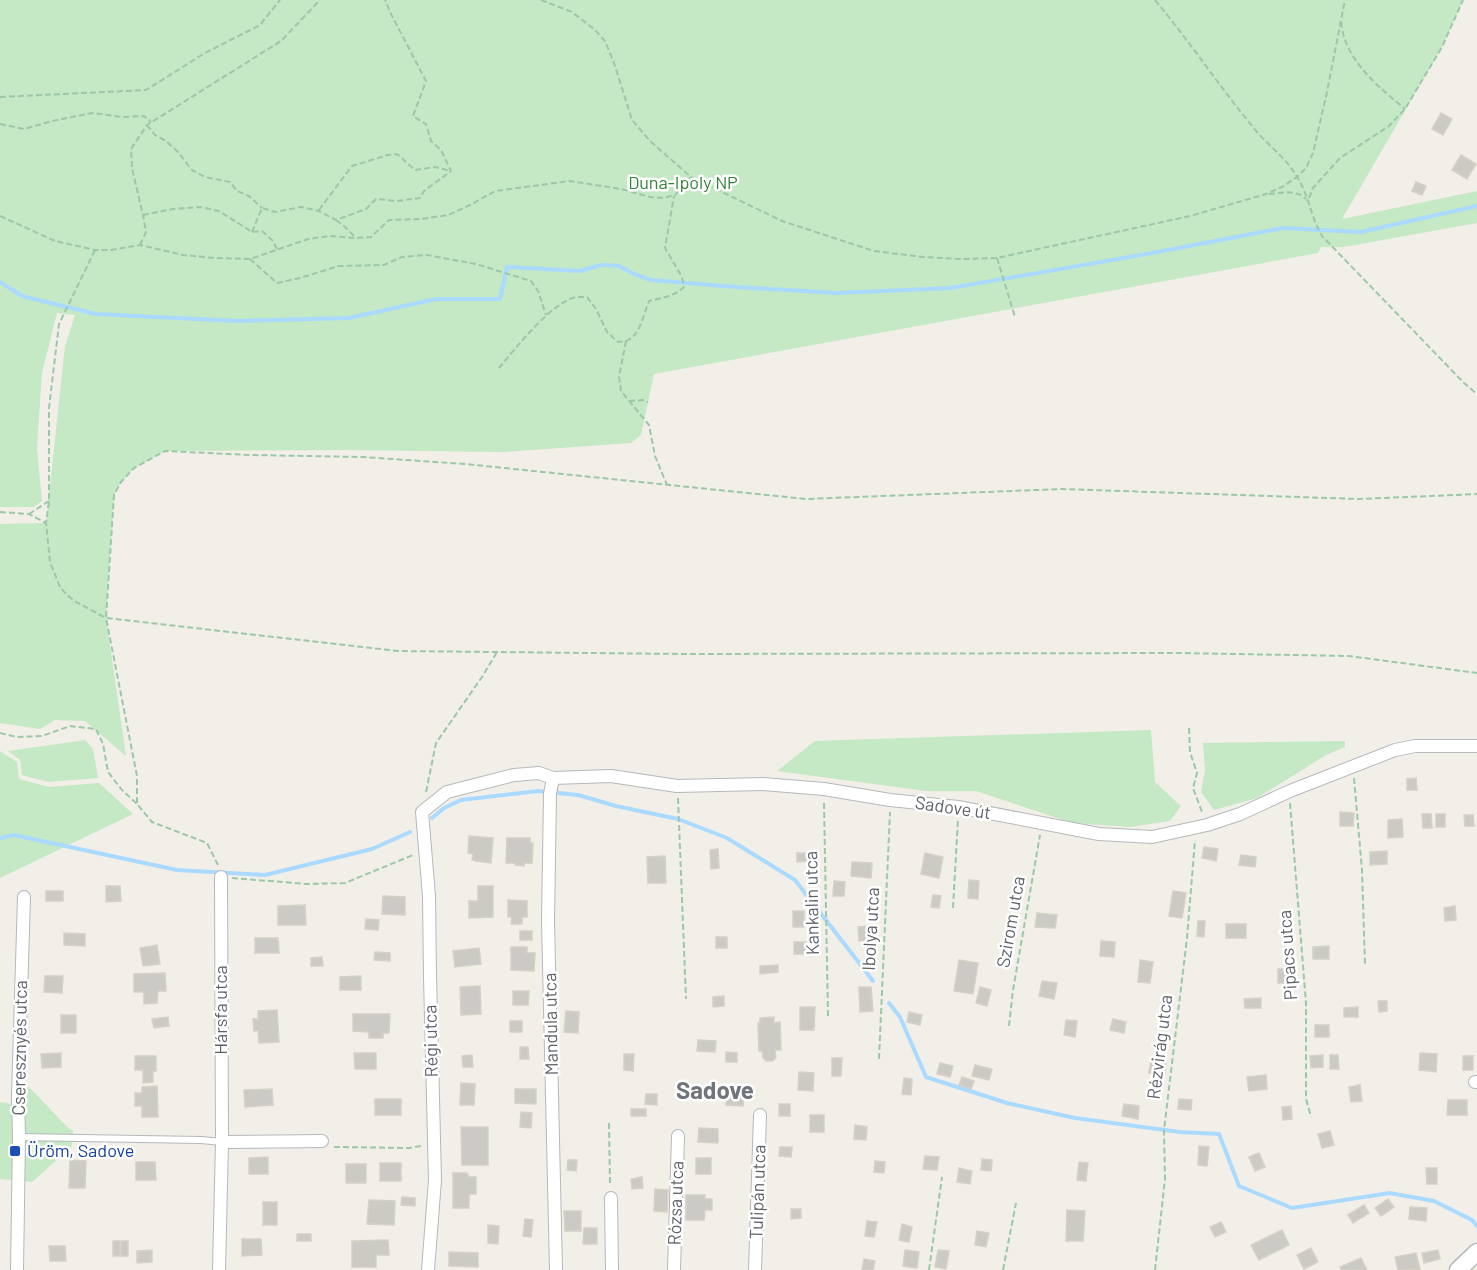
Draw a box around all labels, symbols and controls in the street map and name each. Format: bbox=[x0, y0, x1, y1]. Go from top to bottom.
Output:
park label: Duna-Ipoly NP bbox=[628, 171, 738, 193]
street label: Sadove út bbox=[914, 791, 993, 823]
street label: Kankalin utca bbox=[799, 851, 823, 955]
street label: Szirom utca bbox=[991, 874, 1029, 969]
street label: Ibolya utca bbox=[857, 887, 883, 971]
street label: Pipacs utca bbox=[1273, 909, 1301, 1001]
street label: Hársfa utca bbox=[209, 965, 231, 1055]
street label: Mandula utca bbox=[538, 973, 562, 1075]
street label: Cseresznyés utca bbox=[7, 980, 31, 1116]
street label: Rézvirág utca bbox=[1142, 993, 1176, 1100]
street label: Régi utca bbox=[418, 1004, 442, 1078]
district label: Sadove bbox=[676, 1075, 754, 1104]
place label: Üröm, Sadove bbox=[27, 1139, 134, 1161]
marker: Üröm, Sadove bbox=[8, 1144, 22, 1158]
street label: Tulipán utca bbox=[744, 1144, 770, 1240]
street label: Rózsa utca bbox=[663, 1160, 687, 1246]

